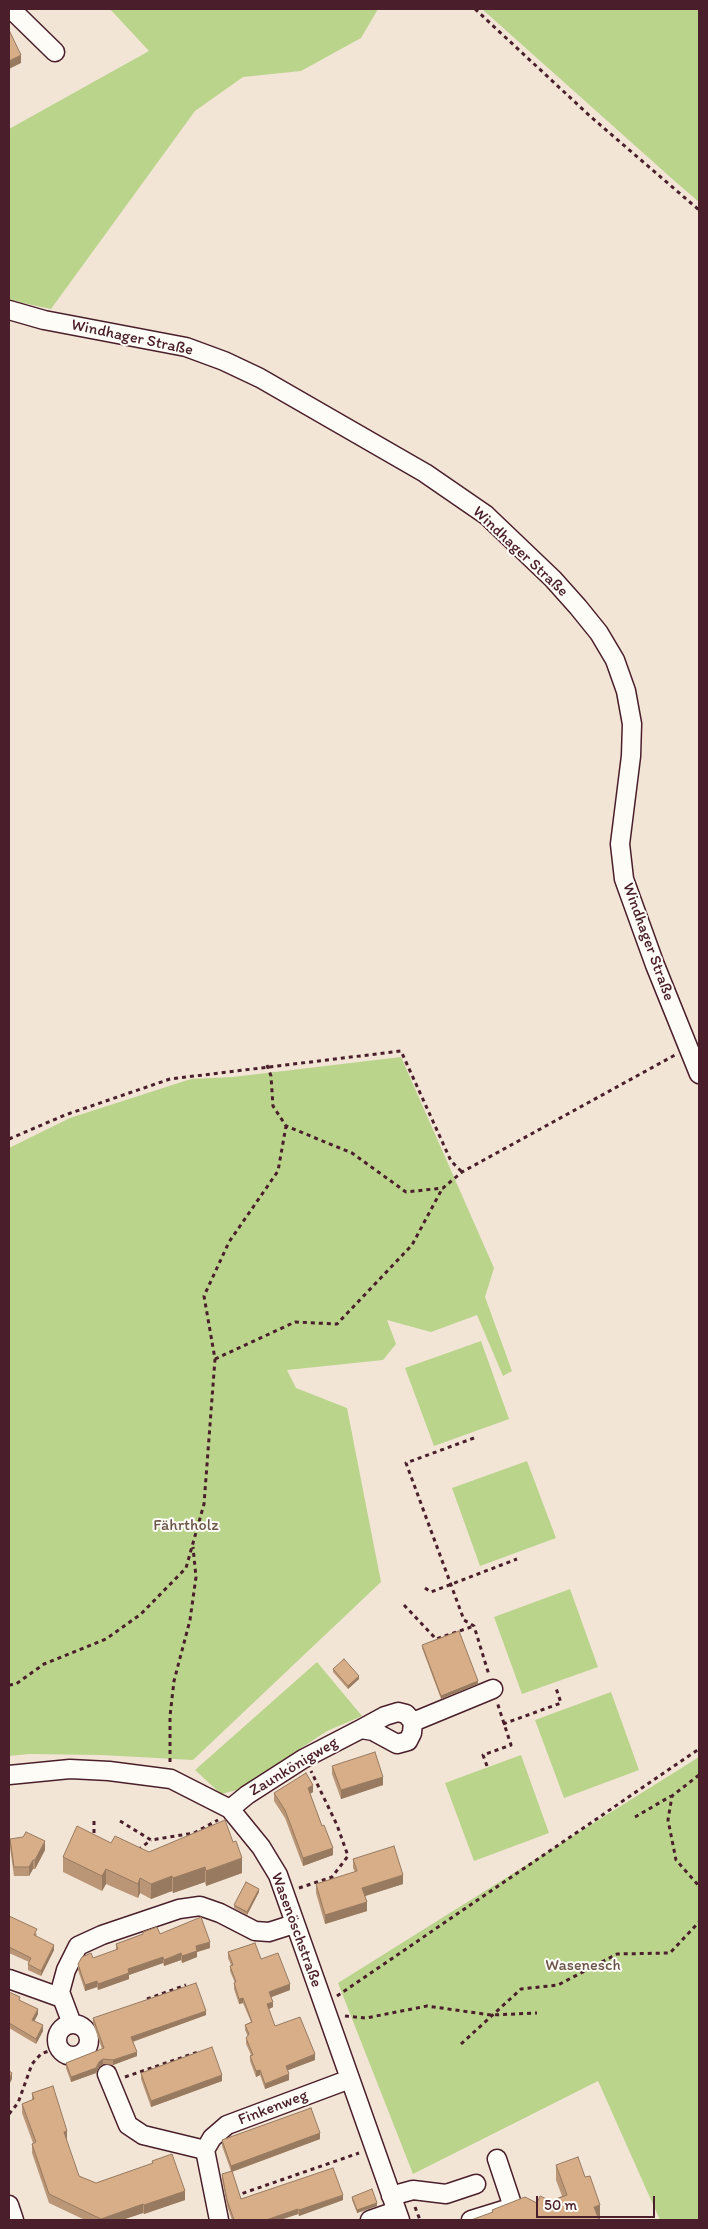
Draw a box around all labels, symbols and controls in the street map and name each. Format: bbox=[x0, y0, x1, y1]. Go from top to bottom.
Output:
street label: Windhager Straße bbox=[69, 316, 195, 360]
street label: Windhager Straße bbox=[468, 503, 572, 601]
street label: Windhager Straße bbox=[618, 880, 678, 1004]
park label: Fährtholz bbox=[153, 1516, 219, 1536]
street label: Zaunkönigweg bbox=[246, 1733, 342, 1801]
street label: Wasenöschstraße bbox=[266, 1870, 326, 1990]
park label: Wasenesch bbox=[545, 1956, 621, 1976]
street label: Finkenweg bbox=[236, 2086, 310, 2130]
scale bar bbox=[538, 2186, 657, 2218]
text: 50 m bbox=[544, 2196, 577, 2214]

